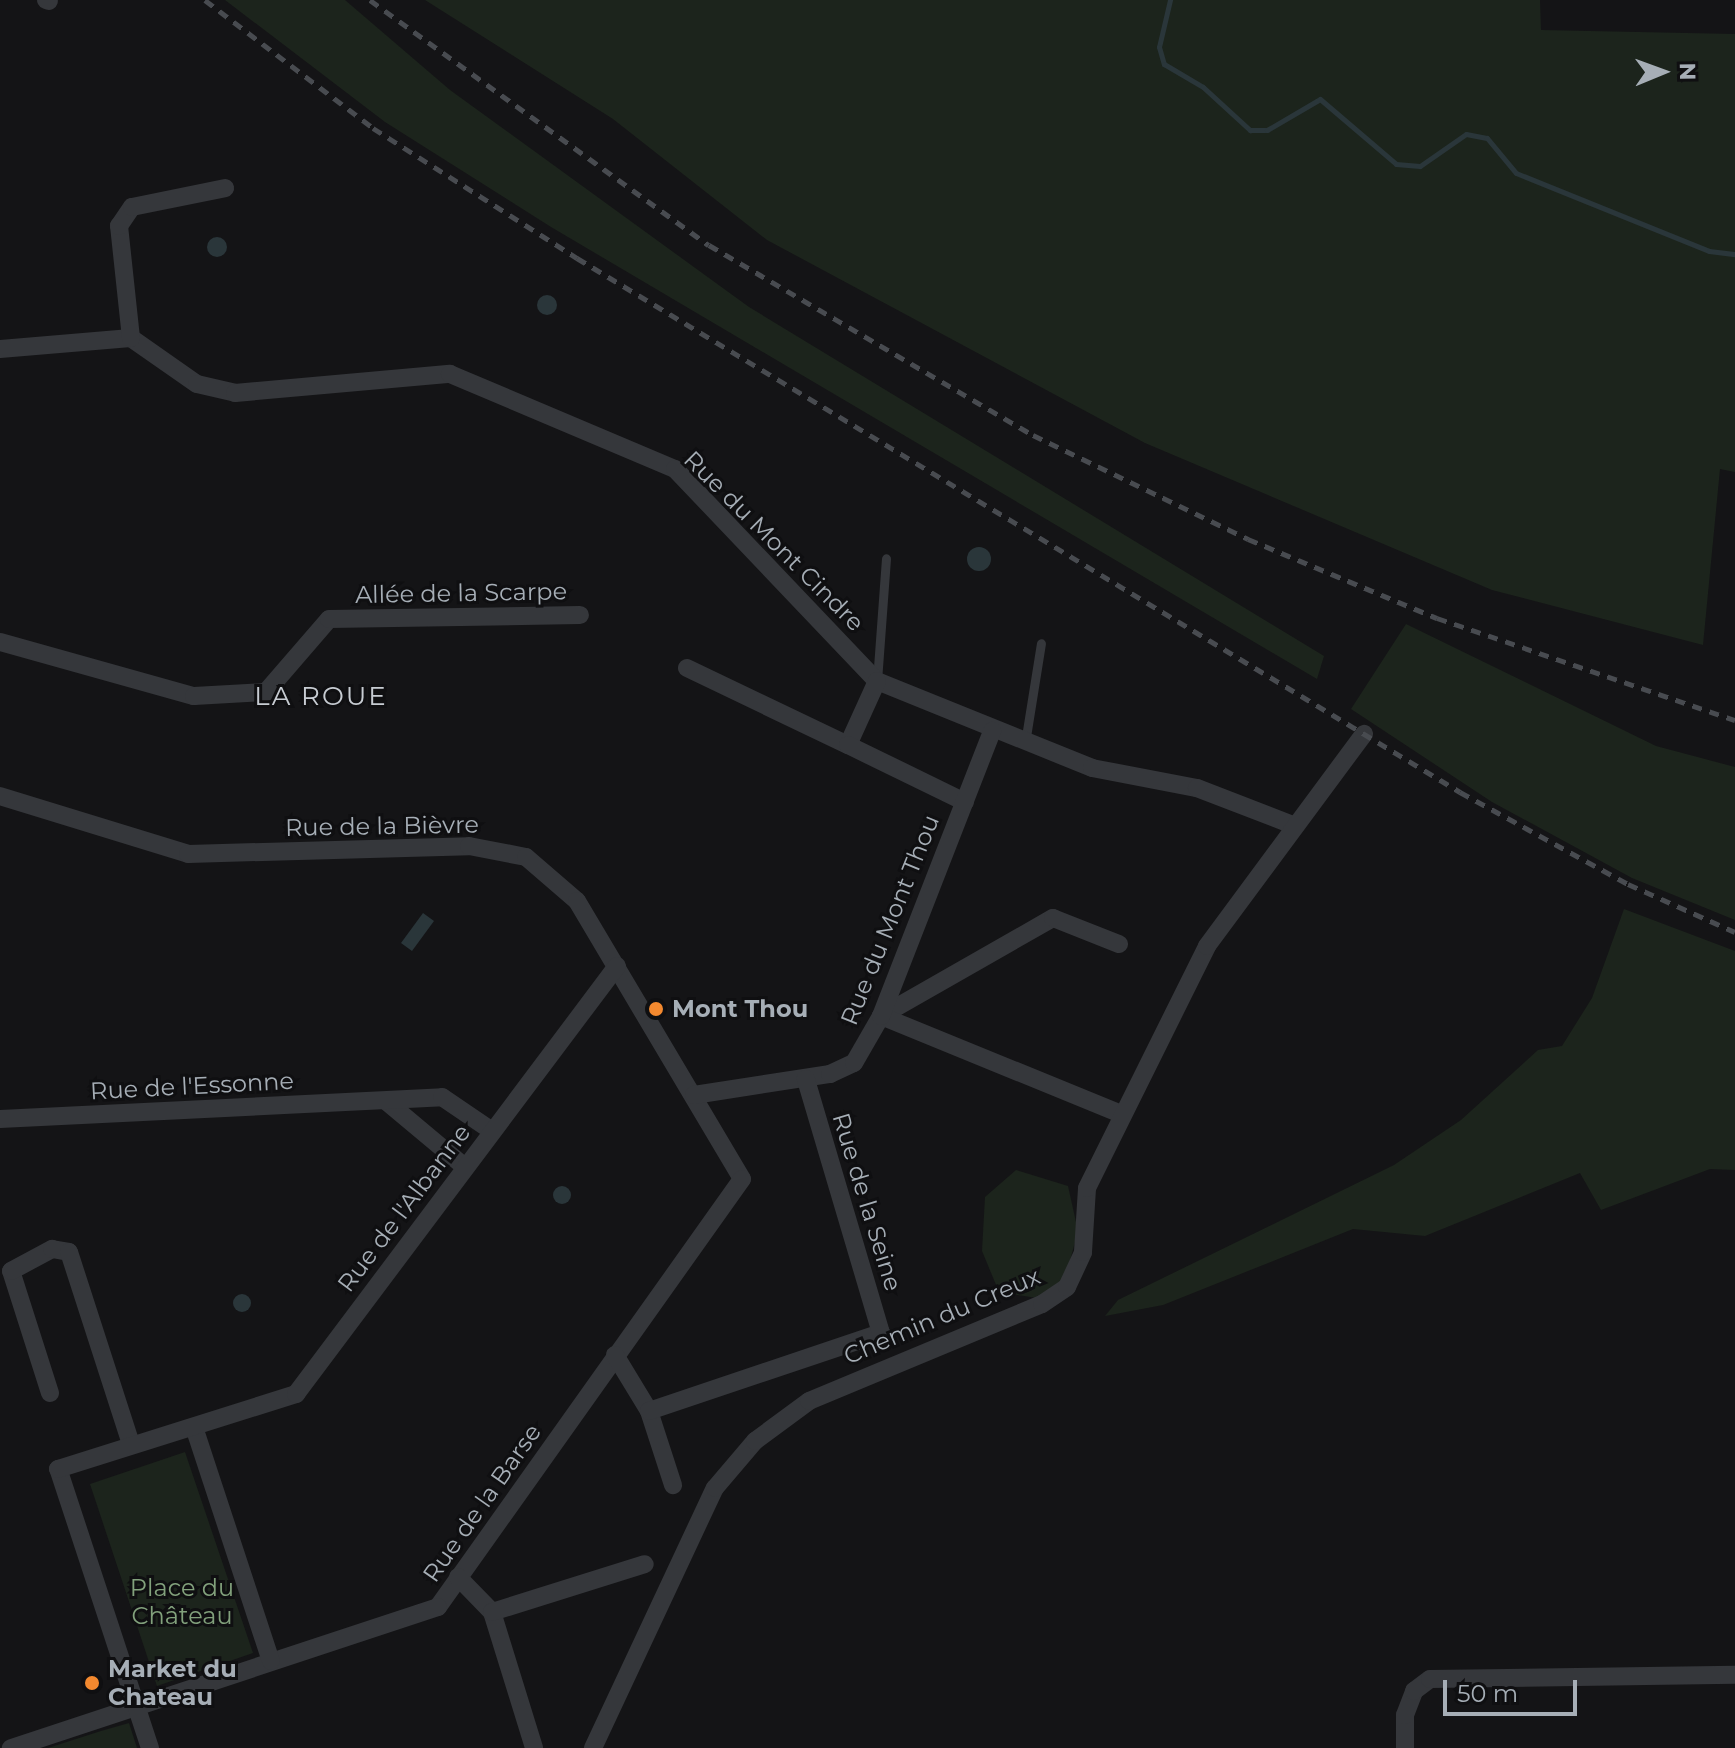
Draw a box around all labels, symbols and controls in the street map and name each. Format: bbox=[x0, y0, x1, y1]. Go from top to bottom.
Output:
north arrow bbox=[1623, 32, 1703, 112]
text: N bbox=[1674, 62, 1701, 81]
street label: Rue du Mont Cindre bbox=[678, 445, 870, 637]
street label: Allée de la Scarpe bbox=[355, 577, 567, 609]
district label: LA ROUE bbox=[254, 681, 388, 713]
street label: Rue de la Bièvre bbox=[285, 810, 479, 842]
street label: Rue du Mont Thou bbox=[835, 811, 945, 1029]
place label: Mont Thou bbox=[672, 995, 808, 1023]
marker: Mont Thou bbox=[647, 1000, 665, 1018]
street label: Rue de l'Essonne bbox=[89, 1066, 295, 1106]
street label: Rue de la Seine bbox=[826, 1109, 908, 1295]
street label: Rue de l'Albanne bbox=[332, 1118, 476, 1298]
street label: Chemin du Creux bbox=[839, 1262, 1045, 1370]
street label: Rue de la Barse bbox=[417, 1418, 547, 1588]
park label: Place du Château bbox=[130, 1574, 234, 1630]
place label: Market du Chateau bbox=[108, 1655, 237, 1711]
scale bar bbox=[1447, 1664, 1581, 1714]
marker: Market du Chateau bbox=[83, 1674, 101, 1692]
text: 50 m bbox=[1457, 1679, 1518, 1708]

